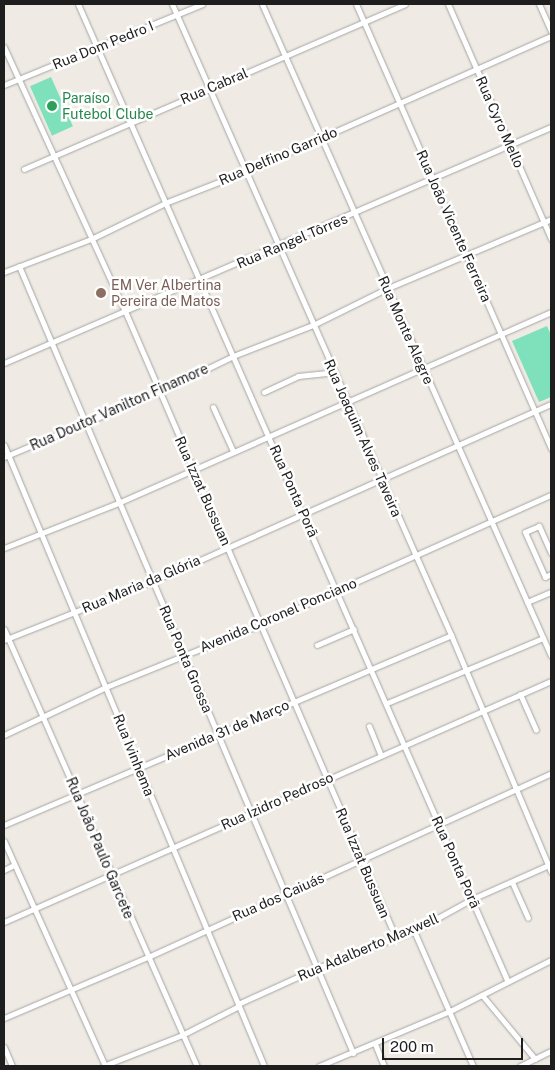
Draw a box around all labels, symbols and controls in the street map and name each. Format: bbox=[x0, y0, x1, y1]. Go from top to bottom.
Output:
street label: Rua Dom Pedro I bbox=[50, 17, 156, 73]
street label: Rua Cabral bbox=[178, 64, 250, 108]
street label: Rua Cyro Mello bbox=[472, 74, 528, 170]
place label: Paraíso Futebol Clube bbox=[62, 90, 154, 122]
marker: Paraíso Futebol Clube bbox=[46, 100, 58, 112]
street label: Rua Delfino Garrido bbox=[216, 123, 340, 189]
street label: Rua João Vicente Ferreira bbox=[413, 147, 495, 305]
street label: Rua Rangel Tôrres bbox=[234, 210, 350, 272]
street label: Rua Monte Alegre bbox=[375, 273, 437, 387]
place label: EM Ver Albertina Pereira de Matos bbox=[111, 277, 222, 310]
marker: EM Ver Albertina Pereira de Matos bbox=[95, 287, 107, 299]
street label: Rua Joaquim Alves Taveira bbox=[321, 357, 405, 519]
street label: Rua Doutor Vanilton Finamore bbox=[27, 360, 211, 454]
street label: Rua Izzat Bussuan bbox=[171, 434, 235, 548]
street label: Rua Ponta Porã bbox=[266, 442, 322, 540]
street label: Rua Maria da Glória bbox=[79, 551, 203, 617]
street label: Avenida Coronel Ponciano bbox=[197, 574, 359, 656]
street label: Rua Ponta Grossa bbox=[156, 603, 216, 715]
street label: Avenida 31 de Março bbox=[162, 696, 292, 764]
street label: Rua Ivinhema bbox=[110, 711, 158, 799]
street label: Rua Izidro Pedroso bbox=[218, 769, 336, 833]
street label: Rua João Paulo Garcete bbox=[62, 774, 138, 922]
street label: Rua Izzat Bussuan bbox=[332, 805, 394, 921]
street label: Rua Ponta Porã bbox=[428, 813, 484, 911]
street label: Rua dos Caiuás bbox=[229, 869, 327, 925]
street label: Rua Adalberto Maxwell bbox=[295, 910, 441, 984]
scale bar bbox=[385, 1028, 526, 1060]
text: 200 m bbox=[390, 1038, 434, 1055]

